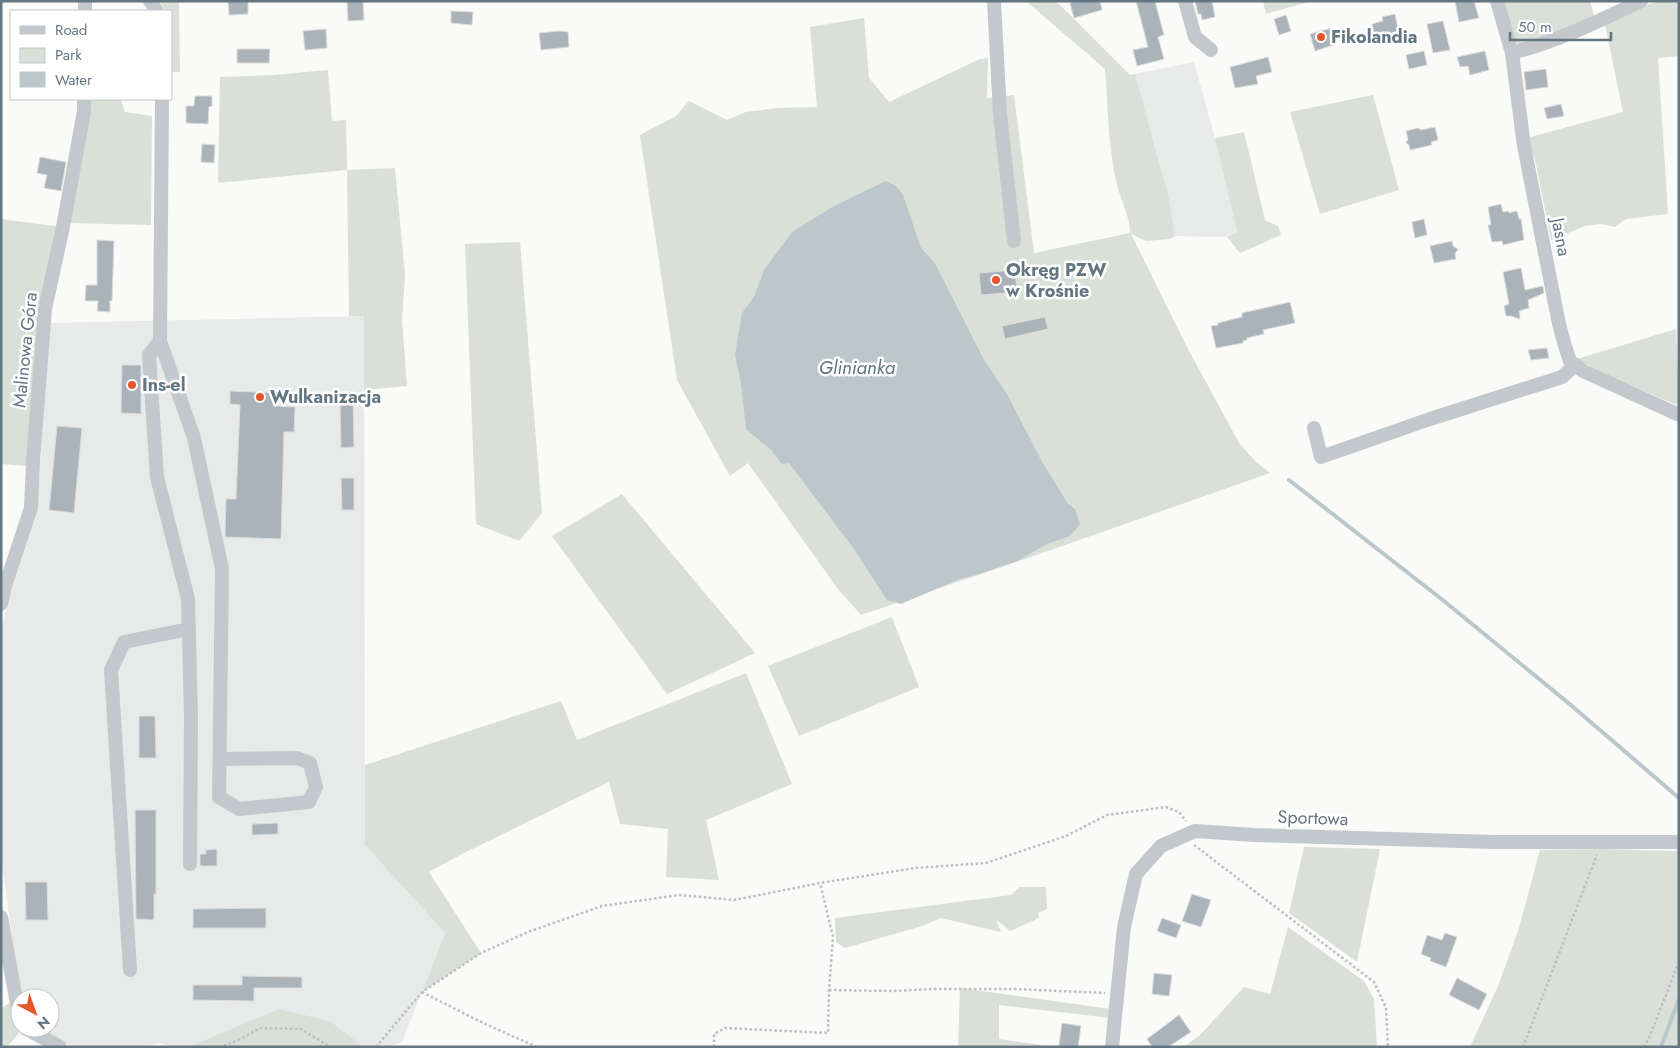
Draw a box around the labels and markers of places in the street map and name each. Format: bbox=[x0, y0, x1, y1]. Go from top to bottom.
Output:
place label: Fikolandia bbox=[1331, 24, 1417, 50]
marker: Fikolandia bbox=[1315, 31, 1327, 43]
place label: Okręg PZW w Krośnie bbox=[1005, 257, 1107, 304]
marker: Okręg PZW w Krośnie bbox=[990, 274, 1002, 286]
place label: Ins-el bbox=[142, 372, 186, 398]
marker: Ins-el bbox=[126, 379, 138, 391]
place label: Wulkanizacja bbox=[270, 384, 381, 410]
marker: Wulkanizacja bbox=[254, 391, 266, 403]

